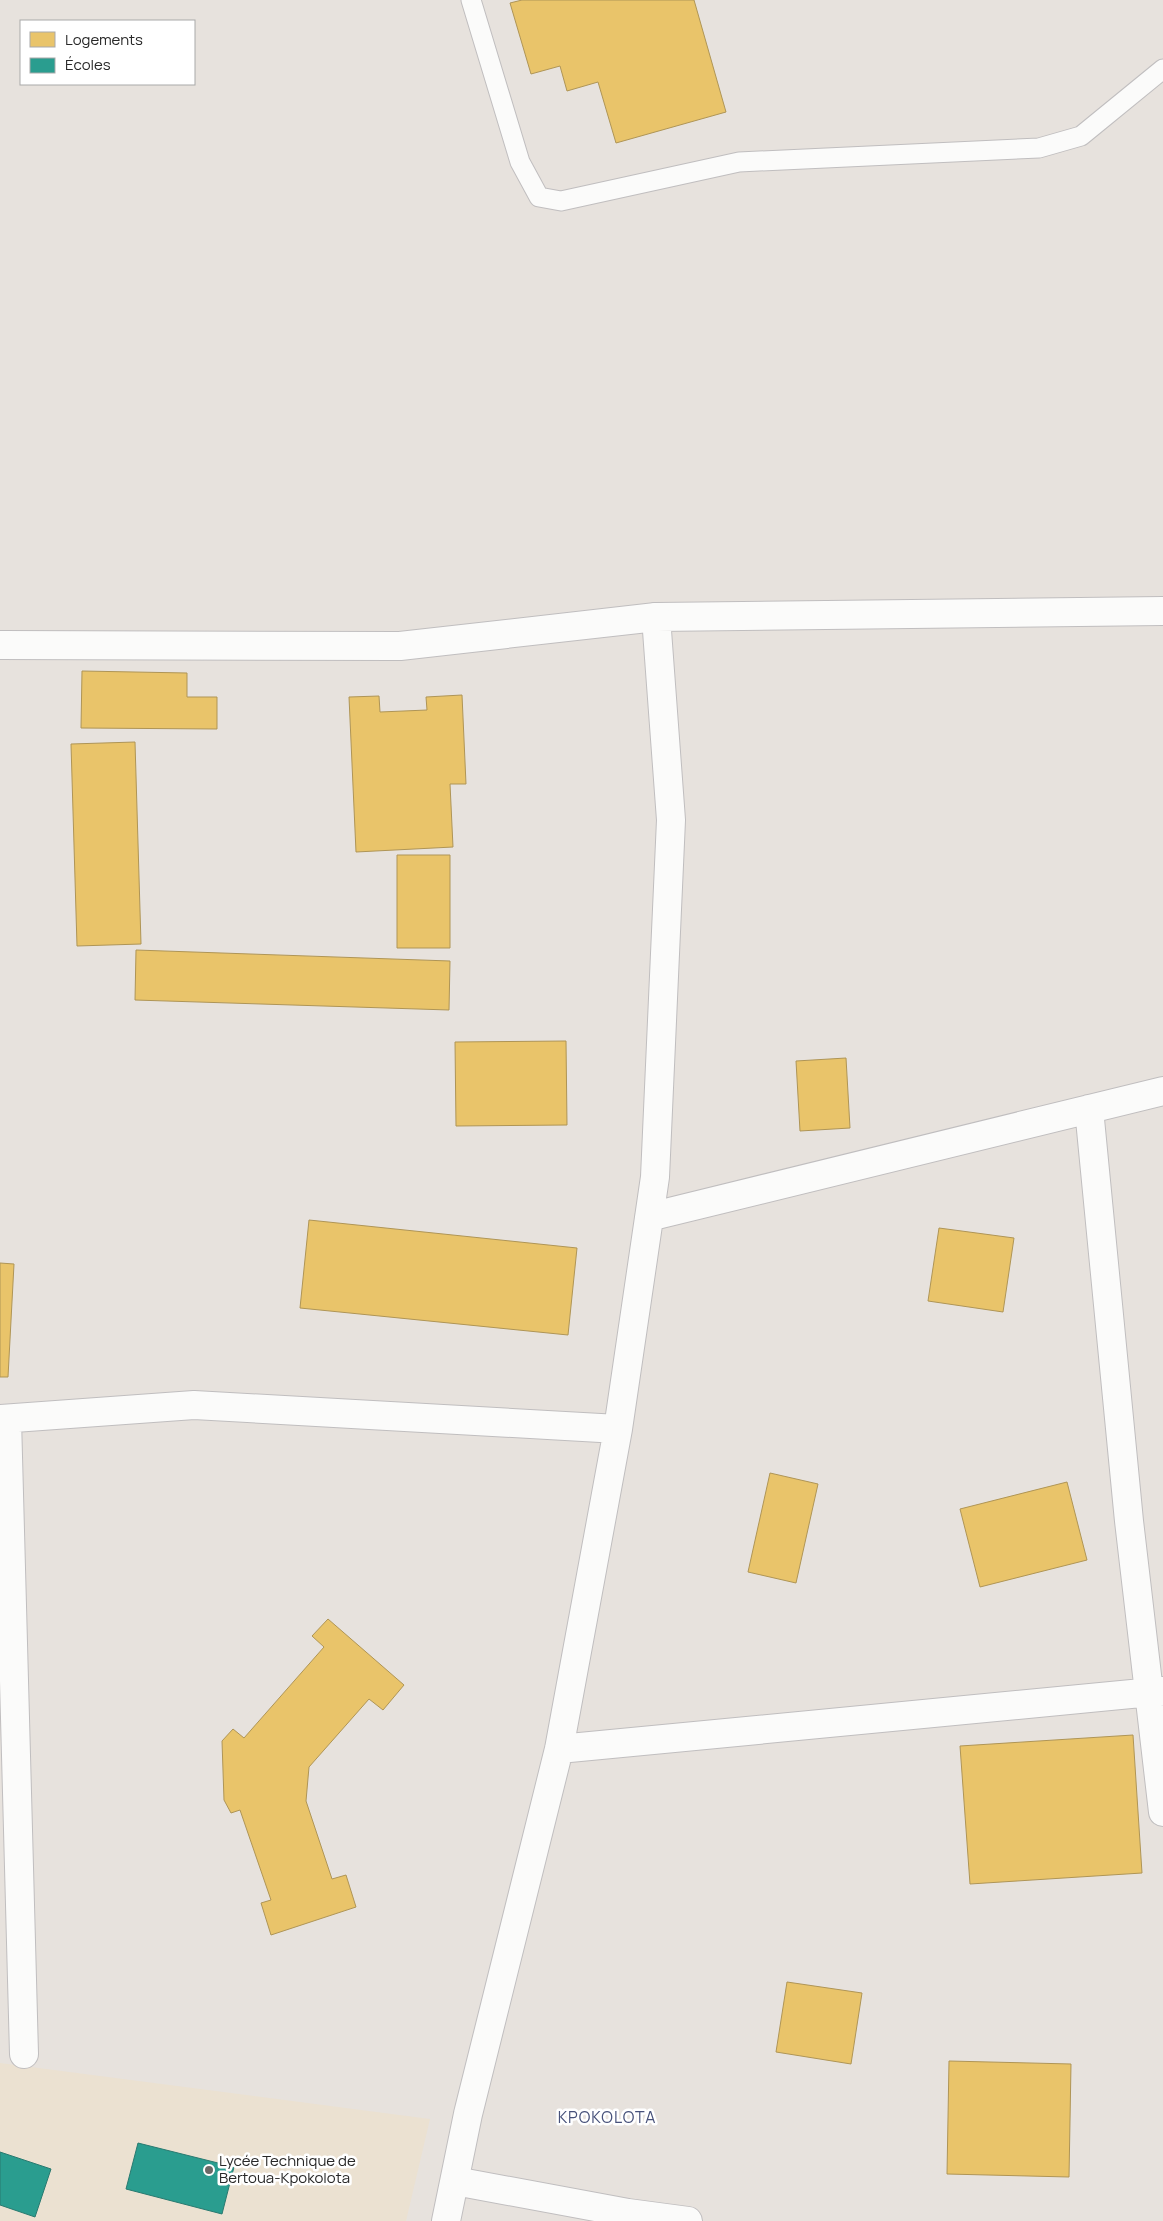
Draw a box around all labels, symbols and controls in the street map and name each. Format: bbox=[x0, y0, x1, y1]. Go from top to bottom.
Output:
legend bbox=[20, 20, 195, 85]
text: Logements bbox=[65, 29, 143, 50]
text: Écoles bbox=[65, 54, 111, 75]
district label: KPOKOLOTA bbox=[558, 2106, 656, 2128]
place label: Lycée Technique de Bertoua-Kpokolota bbox=[219, 2150, 356, 2188]
marker: Lycée Technique de Bertoua-Kpokolota bbox=[203, 2164, 215, 2176]

